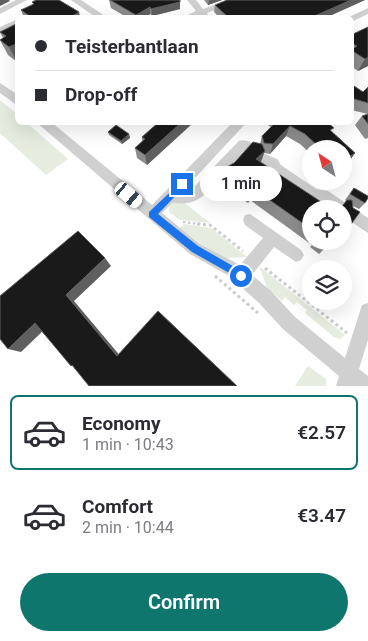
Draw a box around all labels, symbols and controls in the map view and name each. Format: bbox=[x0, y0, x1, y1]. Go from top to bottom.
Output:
text: Teisterbantlaan bbox=[65, 35, 199, 58]
text: Drop-off bbox=[65, 83, 137, 106]
north arrow bbox=[302, 140, 352, 190]
map controls bbox=[302, 140, 352, 310]
callout: 1 min bbox=[200, 166, 282, 202]
route end bbox=[171, 173, 193, 195]
text: 1 min bbox=[221, 174, 261, 193]
car bbox=[112, 180, 145, 210]
button: locate bbox=[302, 200, 352, 250]
button: layers bbox=[302, 260, 352, 310]
route start bbox=[230, 265, 252, 287]
icon: car bbox=[22, 410, 67, 455]
text: Economy bbox=[82, 412, 161, 435]
text: €2.57 bbox=[297, 421, 346, 444]
text: 1 min · 10:43 bbox=[82, 435, 174, 454]
icon: car bbox=[22, 493, 67, 538]
text: Comfort bbox=[82, 495, 153, 518]
text: €3.47 bbox=[297, 504, 346, 527]
text: 2 min · 10:44 bbox=[82, 518, 174, 537]
button: Confirm bbox=[20, 573, 348, 631]

